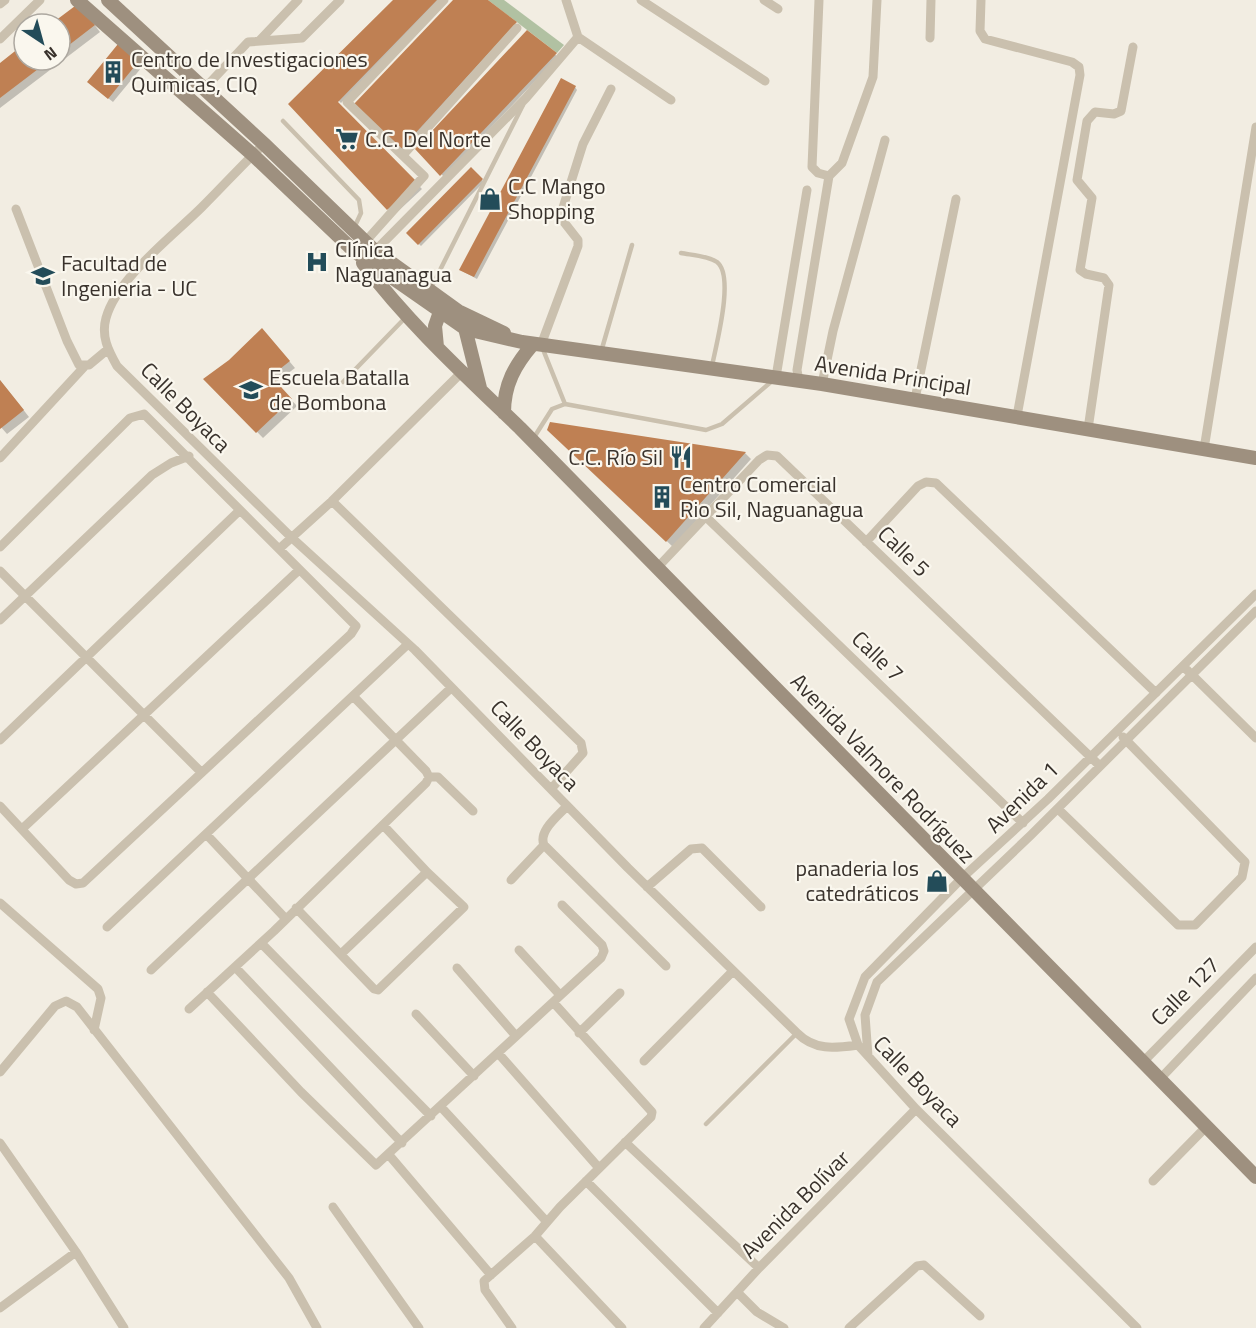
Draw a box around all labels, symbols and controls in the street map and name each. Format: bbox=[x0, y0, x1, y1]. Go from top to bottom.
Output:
north arrow bbox=[12, 12, 72, 72]
text: N bbox=[39, 41, 62, 67]
place label: Centro de Investigaciones Quimicas, CIQ bbox=[131, 42, 368, 101]
building icon: Centro de Investigaciones Quimicas, CIQ bbox=[100, 59, 126, 85]
place label: C.C. Del Norte bbox=[365, 122, 491, 156]
supermarket icon: C.C. Del Norte bbox=[334, 126, 360, 152]
place label: C.C Mango Shopping bbox=[508, 169, 606, 228]
shop icon: C.C Mango Shopping bbox=[477, 186, 503, 212]
place label: Clínica Naguanagua bbox=[335, 232, 452, 291]
place label: Facultad de Ingenieria - UC bbox=[61, 246, 197, 305]
hospital icon: Clínica Naguanagua bbox=[304, 249, 330, 275]
school or university icon: Facultad de Ingenieria - UC bbox=[30, 263, 56, 289]
street label: Avenida Principal bbox=[812, 346, 974, 404]
street label: Calle Boyaca bbox=[133, 354, 239, 460]
place label: Escuela Batalla de Bombona bbox=[269, 360, 409, 419]
school or university icon: Escuela Batalla de Bombona bbox=[238, 377, 264, 403]
place label: C.C. Río Sil bbox=[568, 440, 663, 474]
restaurant icon: C.C. Río Sil bbox=[668, 444, 694, 470]
place label: Centro Comercial Rio Sil, Naguanagua bbox=[680, 467, 863, 526]
building icon: Centro Comercial Rio Sil, Naguanagua bbox=[649, 484, 675, 510]
street label: Calle 5 bbox=[870, 517, 938, 585]
street label: Calle 7 bbox=[844, 622, 912, 690]
street label: Avenida Valmore Rodríguez bbox=[783, 665, 983, 871]
street label: Calle Boyaca bbox=[482, 691, 588, 799]
street label: Avenida 1 bbox=[978, 753, 1066, 841]
place label: panaderia los catedráticos bbox=[796, 851, 919, 910]
shop icon: panaderia los catedráticos bbox=[924, 868, 950, 894]
street label: Calle 127 bbox=[1143, 949, 1227, 1033]
street label: Calle Boyaca bbox=[865, 1027, 971, 1135]
street label: Avenida Bolívar bbox=[733, 1141, 858, 1266]

